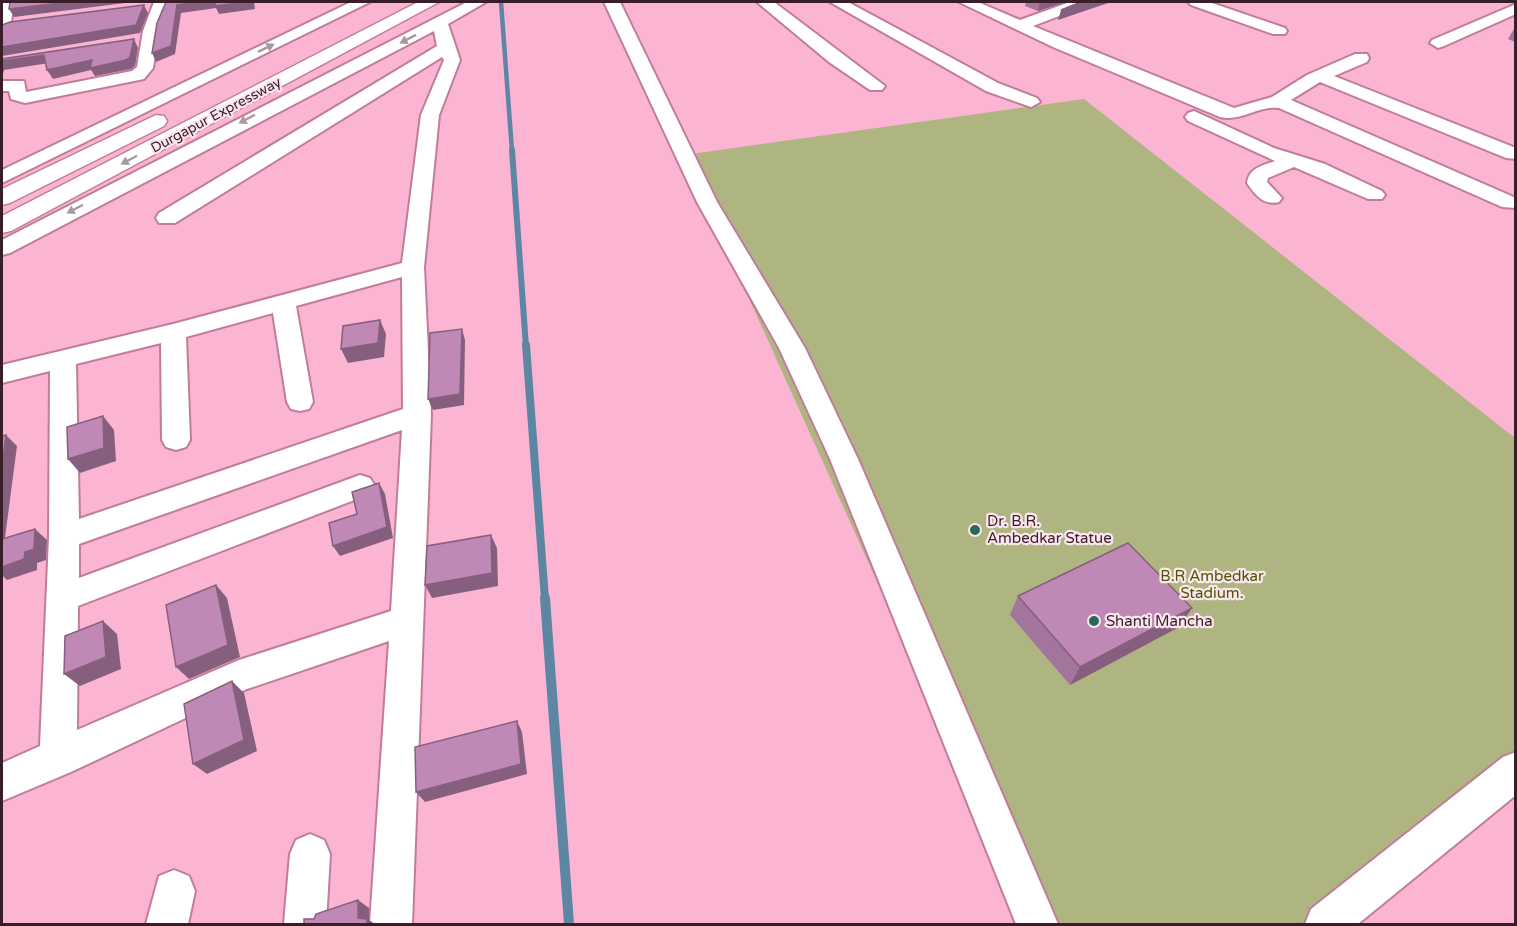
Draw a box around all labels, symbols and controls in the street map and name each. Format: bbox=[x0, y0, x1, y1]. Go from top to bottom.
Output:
one-way arrow bbox=[399, 34, 417, 44]
one-way arrow bbox=[257, 44, 274, 53]
street label: Durgapur Expressway bbox=[148, 73, 285, 157]
one-way arrow bbox=[239, 114, 256, 124]
one-way arrow bbox=[120, 155, 137, 165]
one-way arrow bbox=[66, 204, 83, 214]
place label: Dr. B.R. Ambedkar Statue bbox=[987, 512, 1112, 547]
marker: Dr. B.R. Ambedkar Statue bbox=[968, 523, 982, 537]
park label: B.R Ambedkar Stadium. bbox=[1160, 567, 1264, 602]
place label: Shanti Mancha bbox=[1106, 612, 1213, 630]
marker: Shanti Mancha bbox=[1087, 614, 1101, 628]

